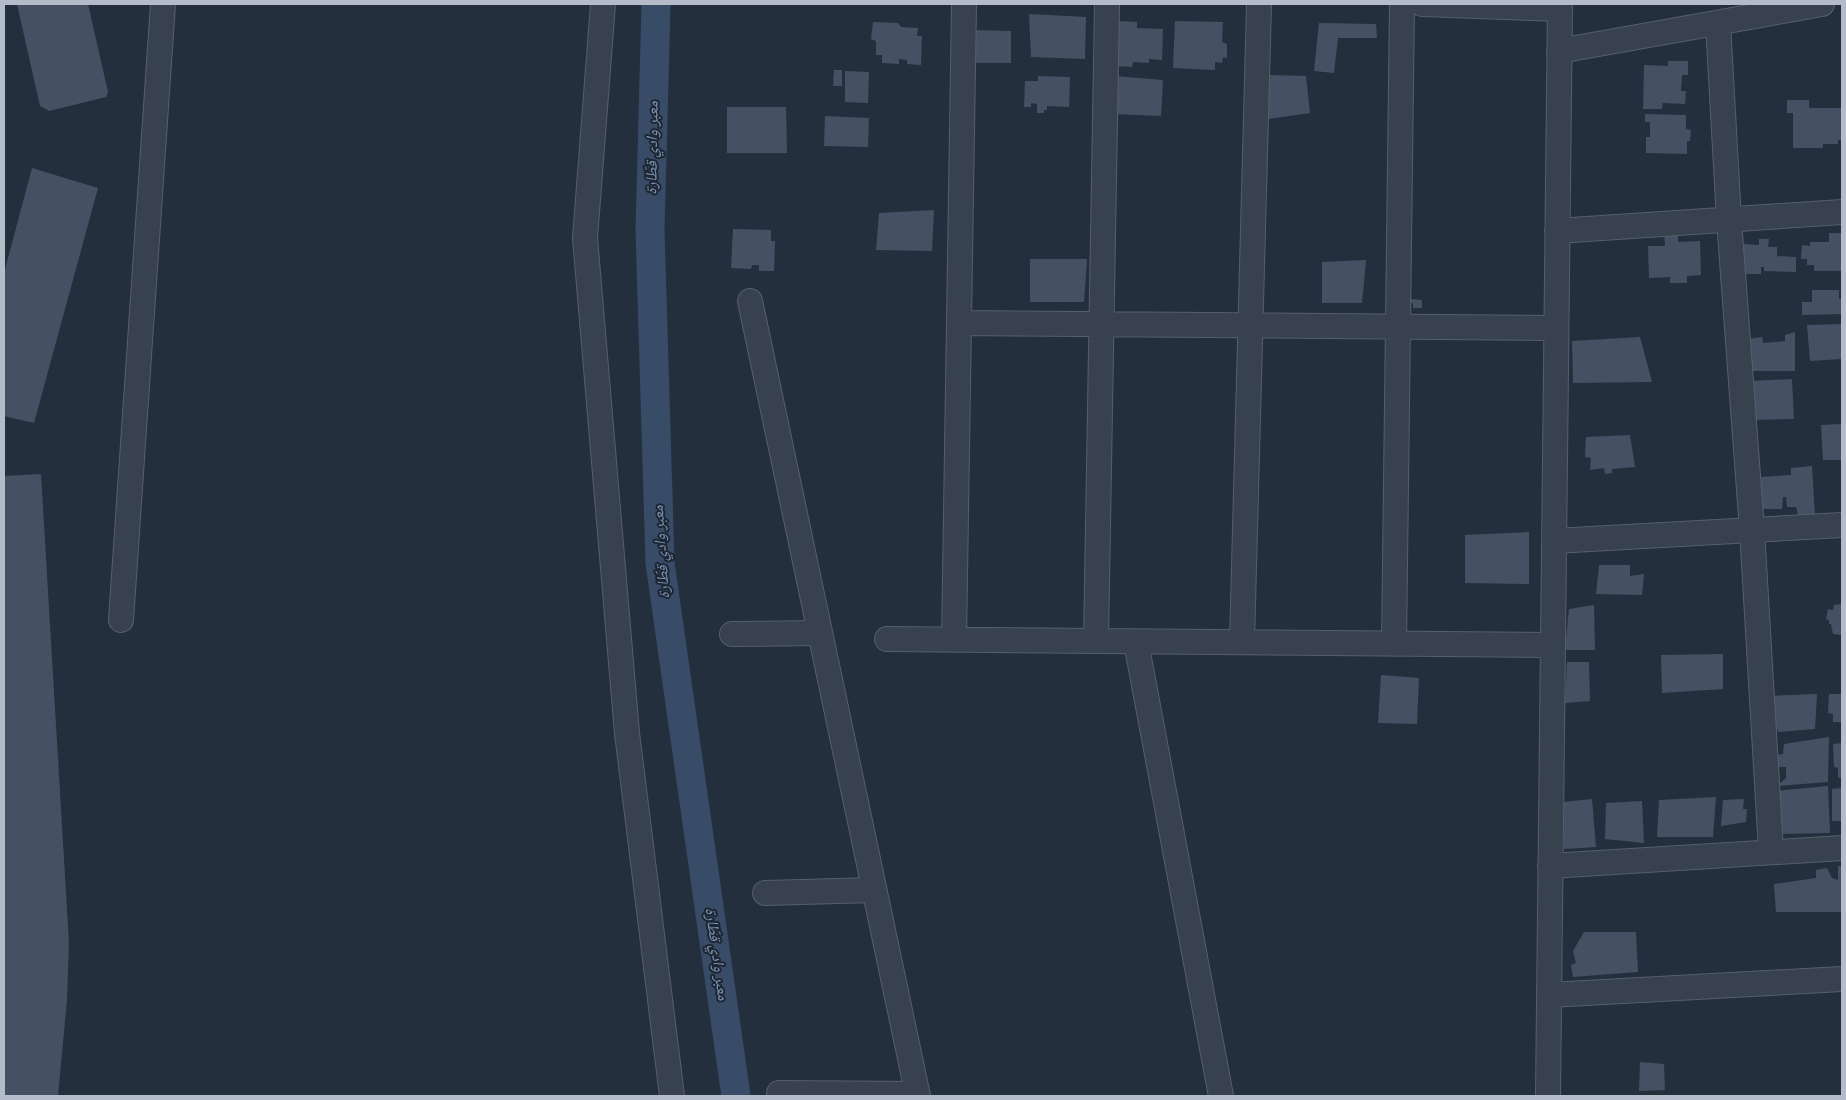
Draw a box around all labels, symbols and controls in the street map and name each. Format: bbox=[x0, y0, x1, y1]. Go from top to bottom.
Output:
water label: معبر وادي قطّارة bbox=[642, 100, 665, 195]
water label: معبر وادي قطّارة bbox=[649, 504, 676, 599]
water label: معبر وادي قطّارة bbox=[699, 906, 733, 1003]

